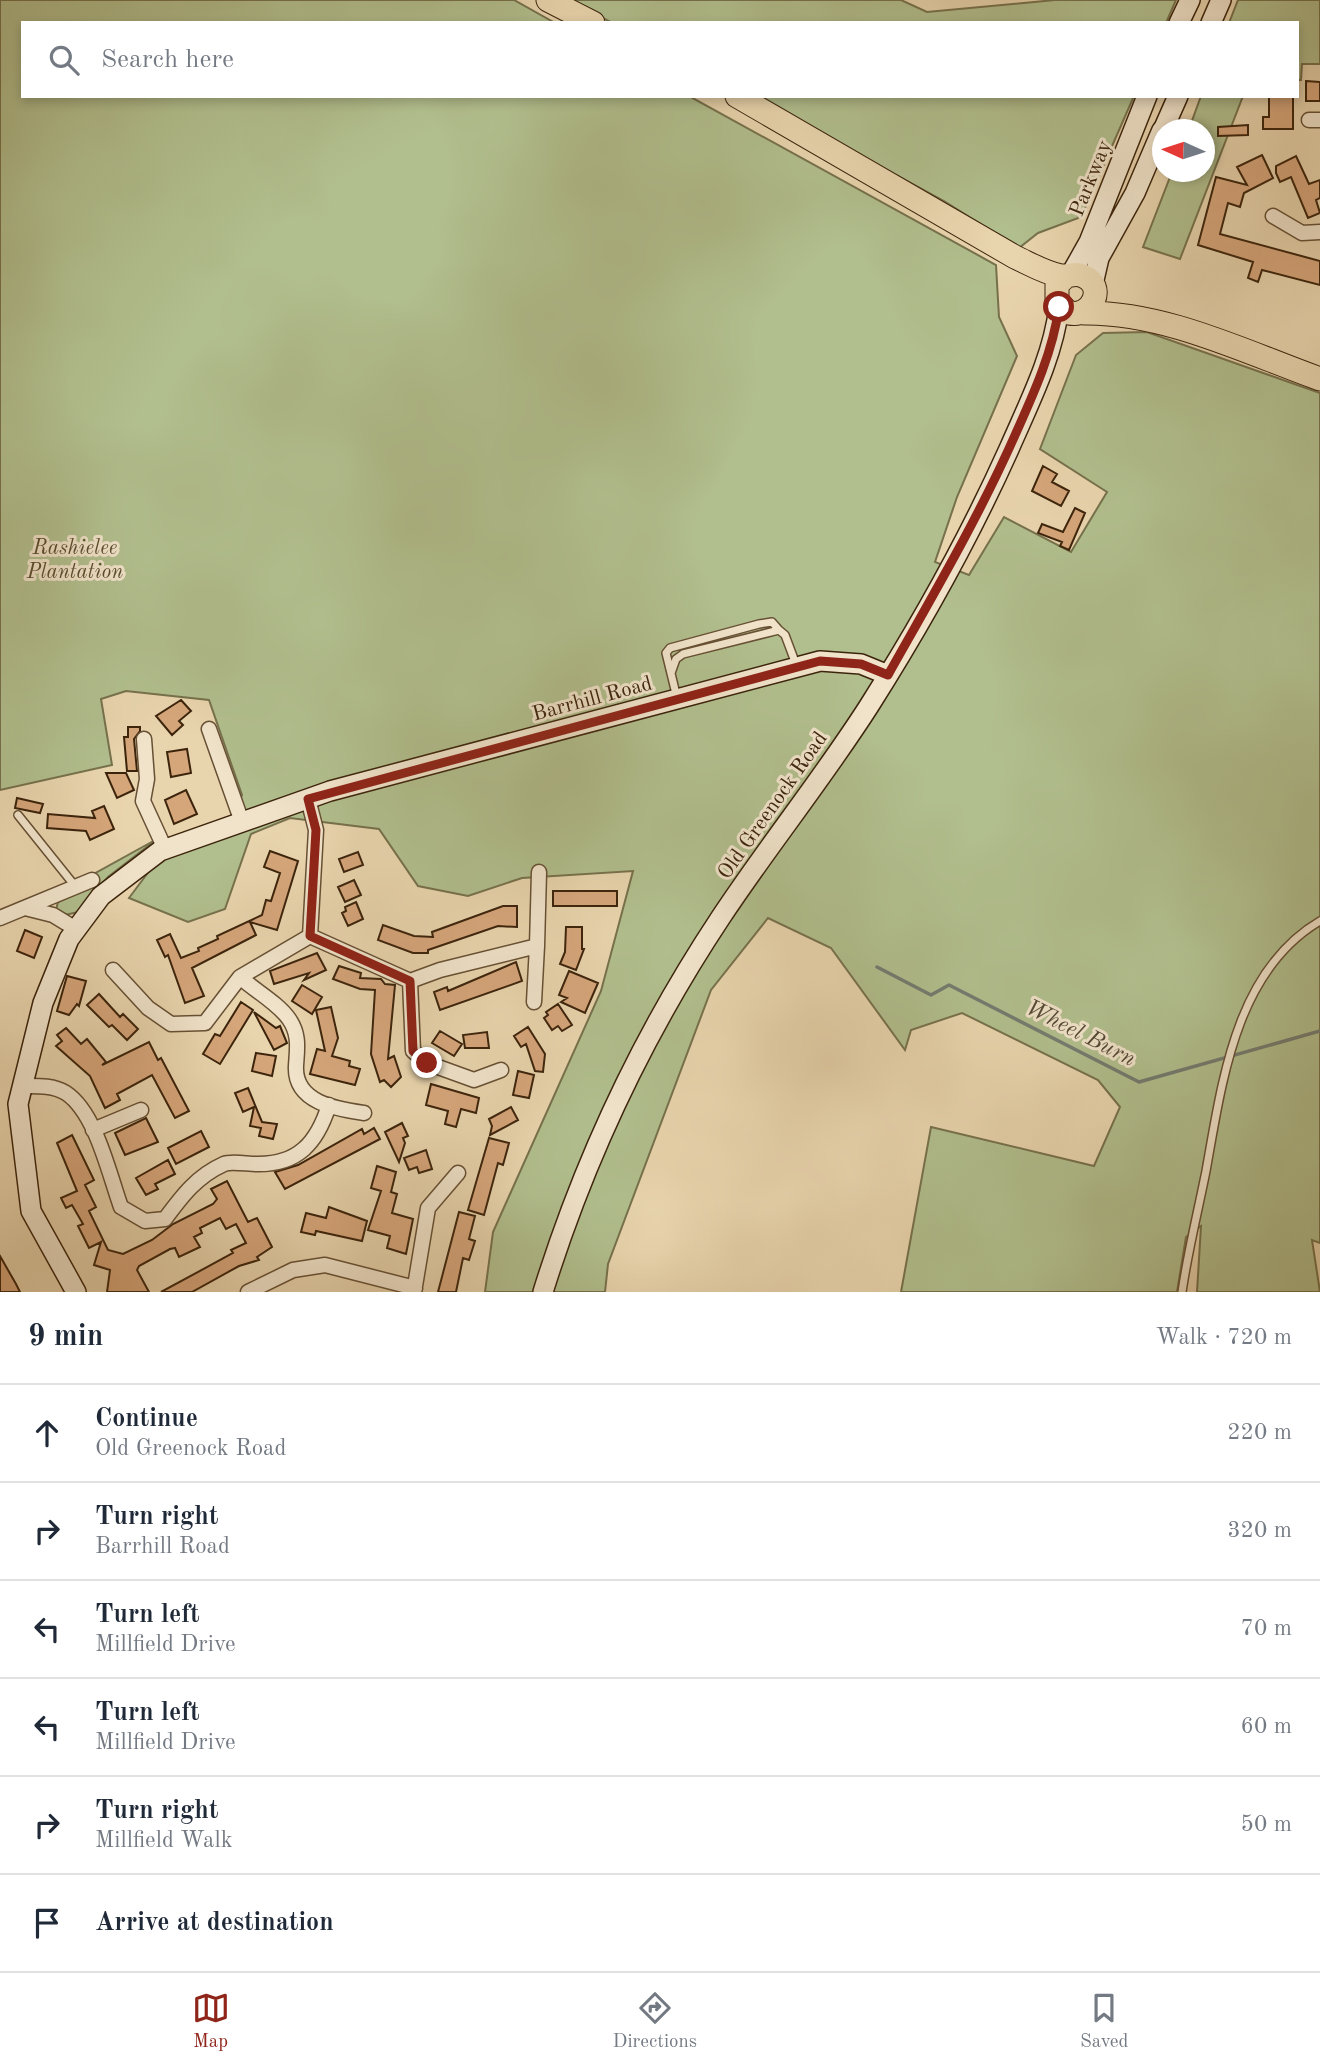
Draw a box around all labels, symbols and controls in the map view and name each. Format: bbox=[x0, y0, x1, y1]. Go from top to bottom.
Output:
search box bbox=[21, 21, 1299, 98]
icon: search bbox=[45, 41, 83, 79]
text: Search here bbox=[101, 47, 234, 73]
north arrow bbox=[1152, 119, 1215, 182]
street label: Parkway bbox=[1067, 138, 1116, 220]
route start bbox=[1043, 291, 1074, 322]
park label: Rashielee Plantation bbox=[26, 538, 123, 583]
street label: Barrhill Road bbox=[530, 673, 655, 726]
street label: Old Greenock Road bbox=[715, 728, 832, 883]
water label: Wheel Burn bbox=[1021, 996, 1139, 1071]
route end bbox=[411, 1047, 442, 1078]
text: 9 min bbox=[28, 1322, 103, 1352]
text: Walk · 720 m bbox=[1156, 1326, 1292, 1349]
text: Continue bbox=[95, 1406, 198, 1432]
icon: ahead bbox=[28, 1414, 66, 1452]
text: 220 m bbox=[1227, 1421, 1292, 1444]
text: Old Greenock Road bbox=[95, 1437, 286, 1460]
text: Turn right bbox=[95, 1504, 218, 1530]
icon: right bbox=[28, 1512, 66, 1550]
text: 320 m bbox=[1227, 1519, 1292, 1542]
text: Barrhill Road bbox=[95, 1535, 230, 1558]
text: Turn left bbox=[95, 1602, 200, 1628]
icon: left bbox=[28, 1610, 66, 1648]
text: 70 m bbox=[1241, 1617, 1292, 1640]
text: Millfield Drive bbox=[95, 1633, 236, 1656]
text: Turn left bbox=[95, 1700, 200, 1726]
icon: left bbox=[28, 1708, 66, 1746]
text: 60 m bbox=[1241, 1715, 1292, 1738]
text: Millfield Drive bbox=[95, 1731, 236, 1754]
text: Turn right bbox=[95, 1798, 218, 1824]
icon: right bbox=[28, 1806, 66, 1844]
text: 50 m bbox=[1241, 1813, 1292, 1836]
text: Millfield Walk bbox=[95, 1829, 233, 1852]
icon: arrive bbox=[28, 1904, 66, 1942]
text: Arrive at destination bbox=[95, 1910, 334, 1936]
tab: Map bbox=[192, 1989, 230, 2054]
tab: Directions bbox=[613, 1989, 697, 2054]
tab: Saved bbox=[1080, 1989, 1128, 2054]

